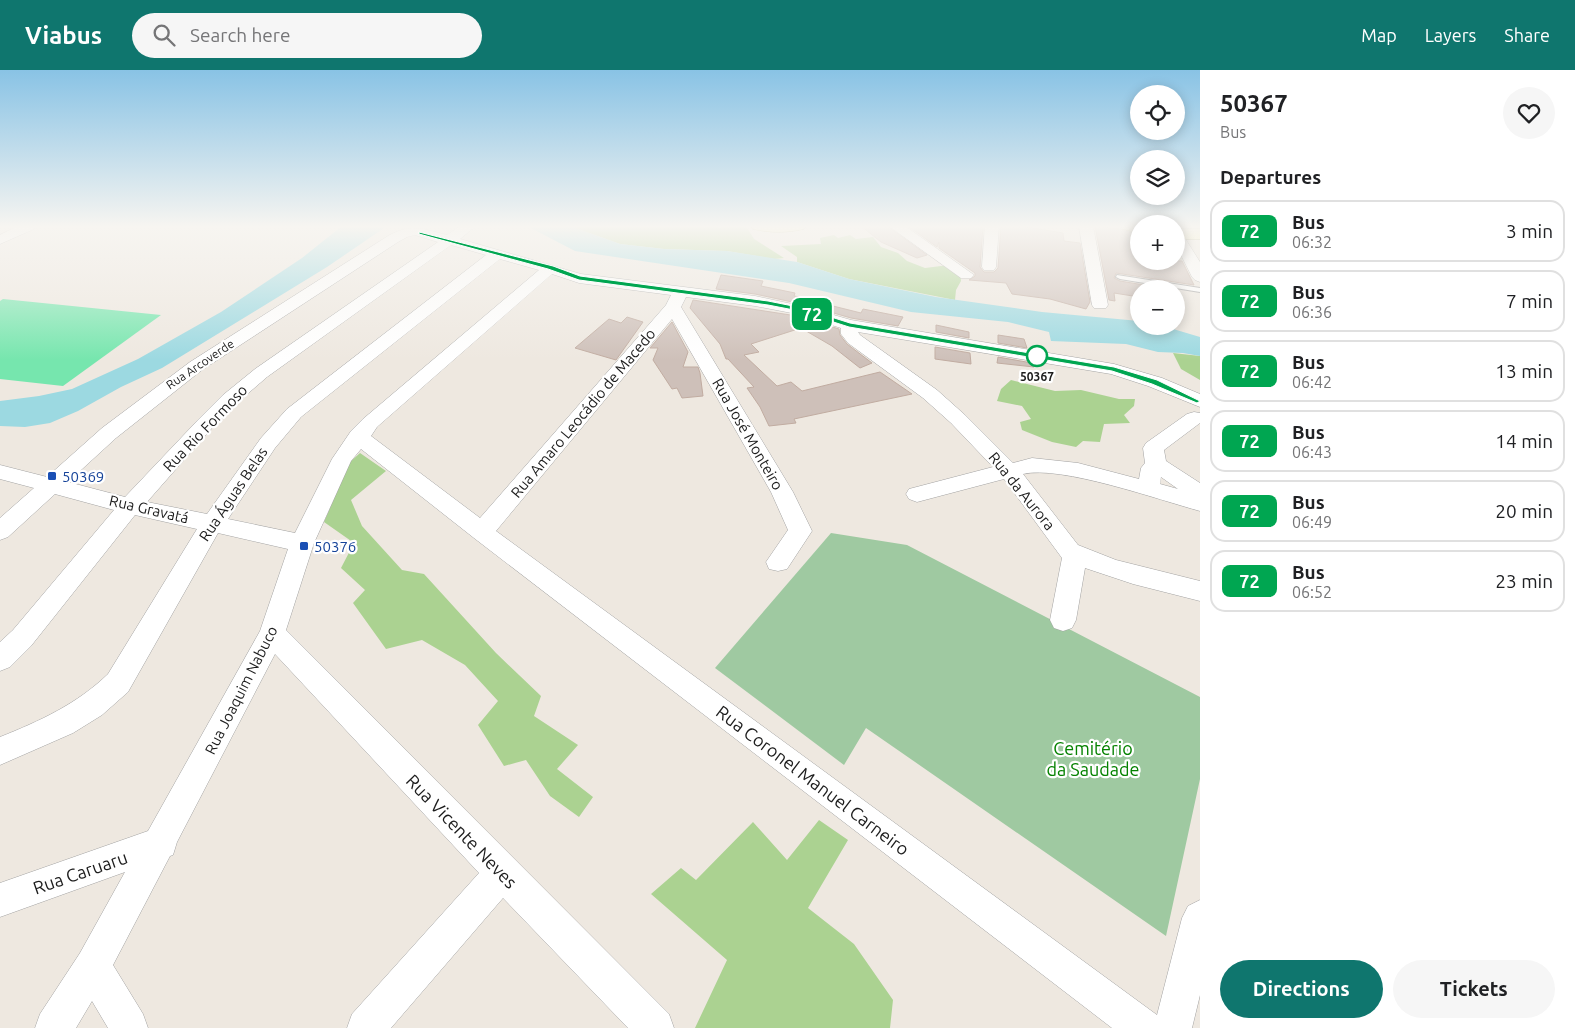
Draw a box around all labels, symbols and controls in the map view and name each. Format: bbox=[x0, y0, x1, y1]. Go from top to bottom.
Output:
search box bbox=[132, 13, 482, 58]
icon: search bbox=[150, 21, 178, 49]
text: Viabus bbox=[25, 22, 102, 49]
text: Search here bbox=[190, 24, 290, 46]
text: Map bbox=[1361, 25, 1397, 45]
text: Layers bbox=[1425, 25, 1476, 45]
text: Share bbox=[1504, 25, 1550, 45]
map controls bbox=[1130, 85, 1185, 335]
button: locate bbox=[1130, 85, 1185, 140]
button: heart bbox=[1503, 87, 1555, 139]
text: 50367 bbox=[1220, 90, 1288, 117]
text: Bus bbox=[1220, 123, 1246, 141]
button: layers bbox=[1130, 150, 1185, 205]
text: Departures bbox=[1220, 166, 1321, 188]
text: Bus bbox=[1292, 211, 1325, 233]
button: + bbox=[1130, 215, 1185, 270]
text: 3 min bbox=[1506, 220, 1553, 242]
text: 72 bbox=[1239, 221, 1260, 241]
text: 06:32 bbox=[1292, 233, 1332, 251]
button: − bbox=[1130, 280, 1185, 335]
text: Bus bbox=[1292, 281, 1325, 303]
text: 7 min bbox=[1506, 290, 1553, 312]
text: 72 bbox=[1239, 291, 1260, 311]
line badge: 72 bbox=[790, 298, 834, 330]
text: 06:36 bbox=[1292, 303, 1332, 321]
text: 72 bbox=[802, 304, 822, 324]
street label: Rua Amaro Leocádio de Macedo bbox=[507, 325, 659, 501]
street label: Rua Arcoverde bbox=[164, 337, 236, 391]
marker: 50367 bbox=[1026, 345, 1048, 367]
text: Bus bbox=[1292, 351, 1325, 373]
text: 13 min bbox=[1495, 360, 1553, 382]
text: 72 bbox=[1239, 361, 1260, 381]
place label: 50367 bbox=[1020, 370, 1054, 383]
text: 06:42 bbox=[1292, 373, 1332, 391]
street label: Rua José Monteiro bbox=[709, 375, 787, 493]
street label: Rua Rio Formoso bbox=[159, 381, 251, 475]
text: Bus bbox=[1292, 421, 1325, 443]
text: 14 min bbox=[1495, 430, 1553, 452]
text: 72 bbox=[1239, 431, 1260, 451]
text: 06:43 bbox=[1292, 443, 1332, 461]
street label: Rua Águas Belas bbox=[195, 444, 271, 544]
street label: Rua da Aurora bbox=[985, 449, 1059, 533]
place label: 50369 bbox=[62, 468, 104, 485]
marker: 50369 bbox=[46, 470, 58, 482]
text: Bus bbox=[1292, 491, 1325, 513]
street label: Rua Gravatá bbox=[108, 492, 190, 526]
text: 20 min bbox=[1495, 500, 1553, 522]
text: 72 bbox=[1239, 501, 1260, 521]
text: 06:49 bbox=[1292, 513, 1332, 531]
place label: 50376 bbox=[314, 538, 356, 555]
marker: 50376 bbox=[298, 540, 310, 552]
text: Bus bbox=[1292, 561, 1325, 583]
text: 23 min bbox=[1495, 570, 1553, 592]
text: 72 bbox=[1239, 571, 1260, 591]
text: 06:52 bbox=[1292, 583, 1332, 601]
street label: Rua Joaquim Nabuco bbox=[201, 623, 281, 757]
street label: Rua Coronel Manuel Carneiro bbox=[713, 701, 913, 859]
park label: Cemitério da Saudade bbox=[1046, 738, 1140, 779]
street label: Rua Vicente Neves bbox=[403, 770, 521, 892]
street label: Rua Caruaru bbox=[30, 846, 130, 898]
button: Directions bbox=[1220, 960, 1383, 1018]
button: Tickets bbox=[1393, 960, 1555, 1018]

